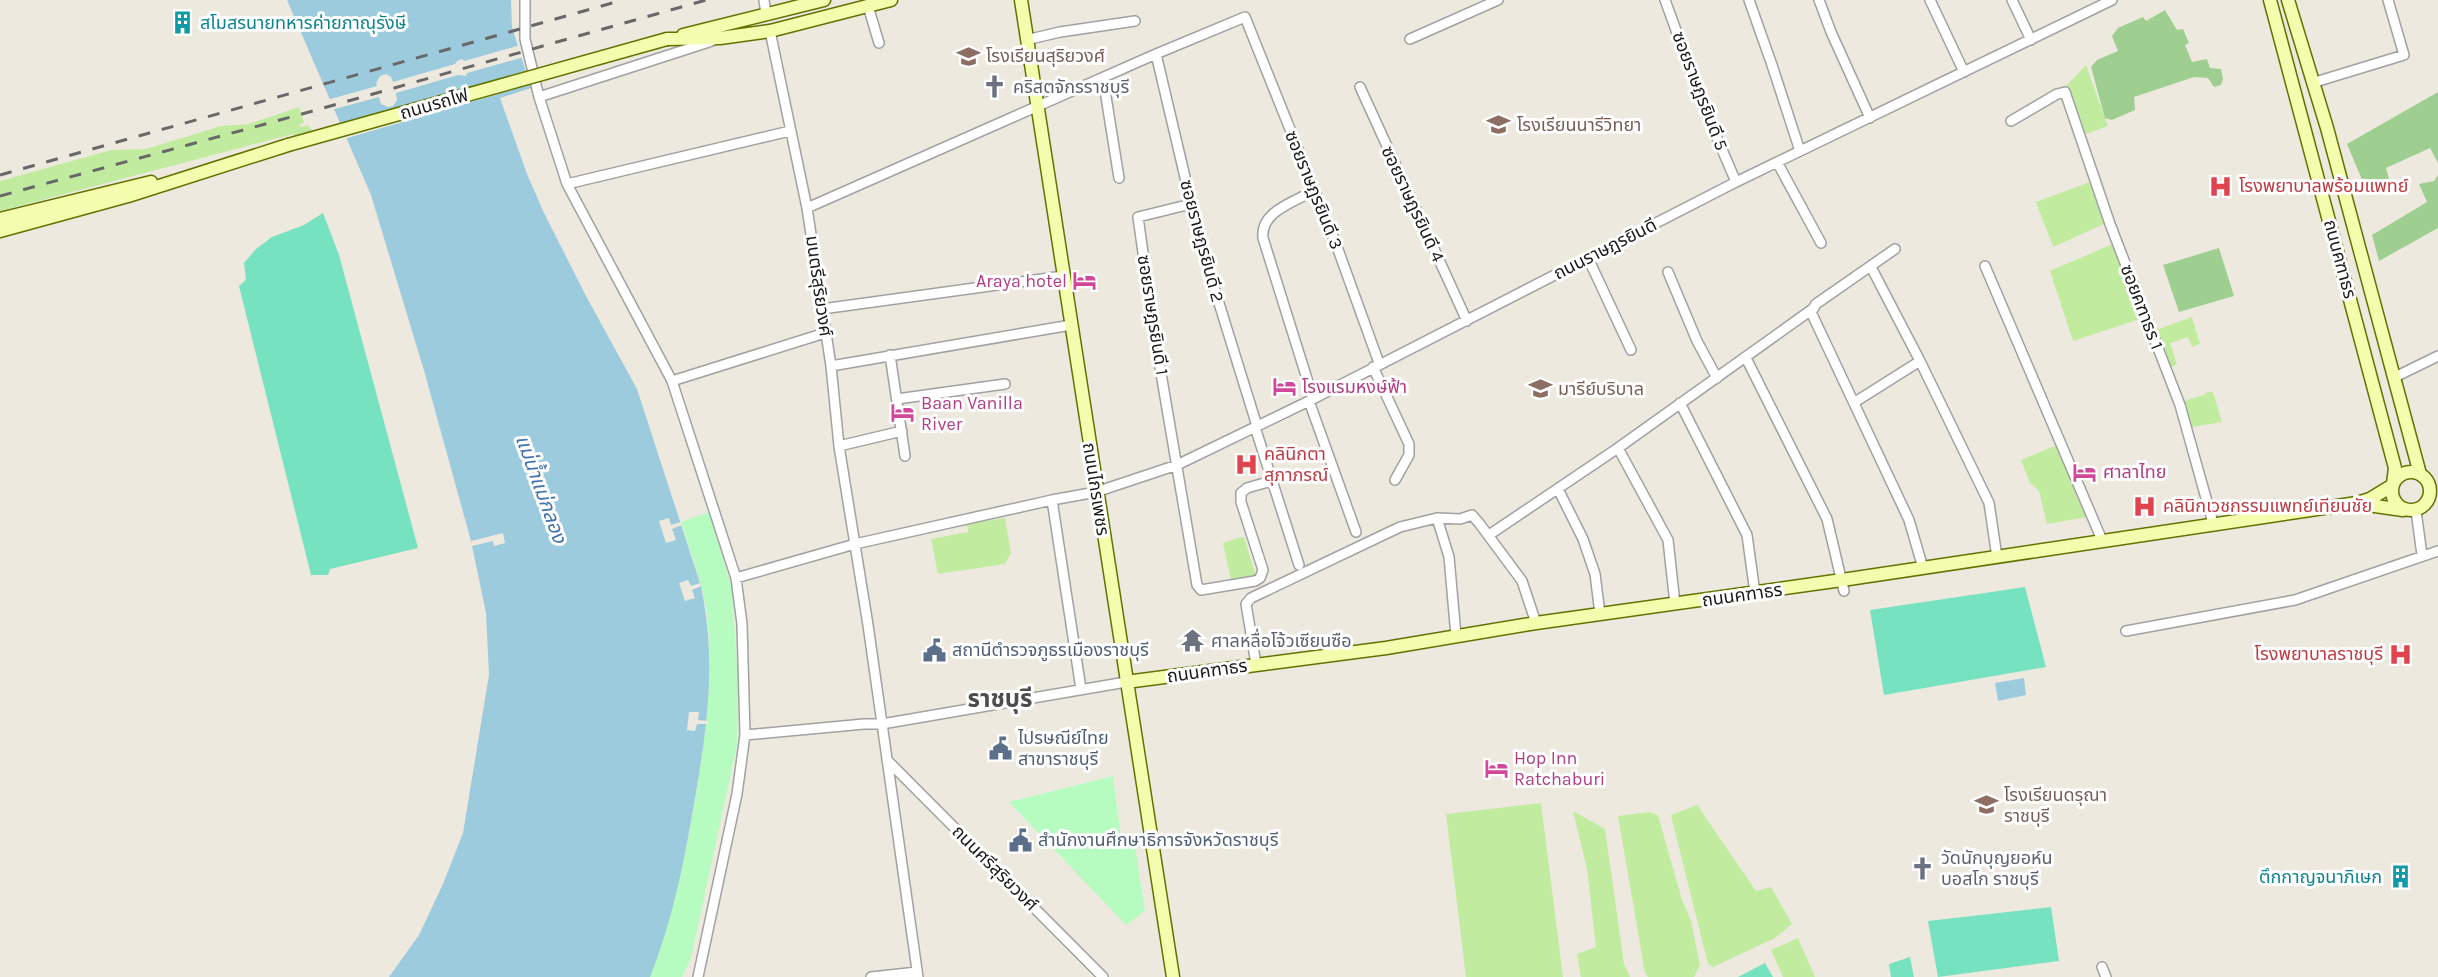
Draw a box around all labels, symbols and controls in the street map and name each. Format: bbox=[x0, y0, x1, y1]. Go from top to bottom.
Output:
building icon: สโมสรนายทหารค่ายภาณุรังษี bbox=[169, 10, 195, 36]
place label: สโมสรนายทหารค่ายภาณุรังษี bbox=[200, 12, 406, 34]
street label: ซอยราษฎรยินดี 5 bbox=[1667, 28, 1733, 154]
school or university icon: โรงเรียนสุริยวงศ์ bbox=[955, 43, 981, 69]
place label: โรงเรียนสุริยวงศ์ bbox=[986, 45, 1105, 67]
church icon: คริสตจักรราชบุรี bbox=[982, 74, 1008, 100]
place label: คริสตจักรราชบุรี bbox=[1013, 76, 1130, 98]
street label: ถนนรถไฟ bbox=[397, 84, 471, 124]
school or university icon: โรงเรียนนารีวิทยา bbox=[1486, 112, 1512, 138]
place label: โรงเรียนนารีวิทยา bbox=[1517, 114, 1641, 136]
street label: ซอยราษฎรยินดี 3 bbox=[1280, 127, 1348, 253]
street label: ซอยราษฎรยินดี 4 bbox=[1377, 143, 1449, 265]
hospital icon: โรงพยาบาลพร้อมแพทย์ bbox=[2208, 173, 2234, 199]
place label: โรงพยาบาลพร้อมแพทย์ bbox=[2239, 175, 2409, 197]
street label: ซอยราษฎรยินดี 2 bbox=[1175, 177, 1229, 305]
street label: ถนนราษฎรยินดี bbox=[1550, 214, 1660, 284]
street label: ถนนคฑาธร bbox=[2319, 217, 2361, 301]
street label: มนตรีสุริยวงศ์ bbox=[801, 234, 837, 338]
street label: ซอยราษฎรยินดี 1 bbox=[1133, 253, 1173, 377]
street label: ซอยคฑาธร 1 bbox=[2116, 261, 2168, 353]
hotel icon: Araya hotel bbox=[1072, 268, 1098, 294]
place label: Araya hotel bbox=[976, 270, 1067, 292]
hotel icon: โรงแรมหงษ์ฟ้า bbox=[1271, 374, 1297, 400]
place label: โรงแรมหงษ์ฟ้า bbox=[1302, 376, 1407, 398]
school or university icon: มารีย์บริบาล bbox=[1527, 376, 1553, 402]
place label: มารีย์บริบาล bbox=[1558, 378, 1644, 400]
place label: Baan Vanilla River bbox=[921, 392, 1023, 435]
hotel icon: Baan Vanilla River bbox=[890, 400, 916, 426]
water label: แม่น้ำแม่กลอง bbox=[511, 431, 574, 547]
street label: ถนนไกรเพชร bbox=[1078, 441, 1114, 537]
place label: คลินิกตา สุภาภรณ์ bbox=[1264, 443, 1328, 486]
hospital icon: คลินิกตา สุภาภรณ์ bbox=[1233, 451, 1259, 477]
hotel icon: ศาลาไทย bbox=[2072, 459, 2098, 485]
place label: ศาลาไทย bbox=[2103, 461, 2166, 483]
hospital icon: คลินิกเวชกรรมแพทย์เทียนชัย bbox=[2132, 493, 2158, 519]
place label: คลินิกเวชกรรมแพทย์เทียนชัย bbox=[2163, 495, 2372, 517]
street label: ถนนคฑาธร bbox=[1700, 578, 1784, 612]
temple icon: ศาลหลื่อโจ้วเซียนซือ bbox=[1180, 628, 1206, 654]
place label: ศาลหลื่อโจ้วเซียนซือ bbox=[1211, 628, 1352, 652]
public building icon: สถานีตำรวจภูธรเมืองราชบุรี bbox=[921, 637, 947, 663]
place label: สถานีตำรวจภูธรเมืองราชบุรี bbox=[952, 639, 1149, 662]
hospital icon: โรงพยาบาลราชบุรี bbox=[2388, 641, 2414, 667]
place label: โรงพยาบาลราชบุรี bbox=[2255, 643, 2383, 665]
street label: ถนนคฑาธร bbox=[1165, 654, 1249, 688]
district label: ราชบุรี bbox=[968, 685, 1032, 714]
place label: ไปรษณีย์ไทย สาขาราชบุรี bbox=[1017, 727, 1109, 770]
public building icon: ไปรษณีย์ไทย สาขาราชบุรี bbox=[987, 735, 1013, 761]
place label: Hop Inn Ratchaburi bbox=[1514, 747, 1605, 790]
hotel icon: Hop Inn Ratchaburi bbox=[1483, 755, 1509, 781]
place label: โรงเรียนดรุณา ราชบุรี bbox=[2004, 784, 2107, 827]
school or university icon: โรงเรียนดรุณา ราชบุรี bbox=[1973, 792, 1999, 818]
street label: ถนนศรีสุริยวงศ์ bbox=[947, 820, 1043, 916]
public building icon: สำนักงานศึกษาธิการจังหวัดราชบุรี bbox=[1007, 827, 1033, 853]
place label: สำนักงานศึกษาธิการจังหวัดราชบุรี bbox=[1038, 829, 1279, 851]
place label: วัดนักบุญยอห์น บอสโก ราชบุรี bbox=[1941, 847, 2053, 890]
church icon: วัดนักบุญยอห์น บอสโก ราชบุรี bbox=[1910, 855, 1936, 881]
building icon: ตึกกาญจนาภิเษก bbox=[2387, 864, 2413, 890]
place label: ตึกกาญจนาภิเษก bbox=[2259, 866, 2382, 888]

